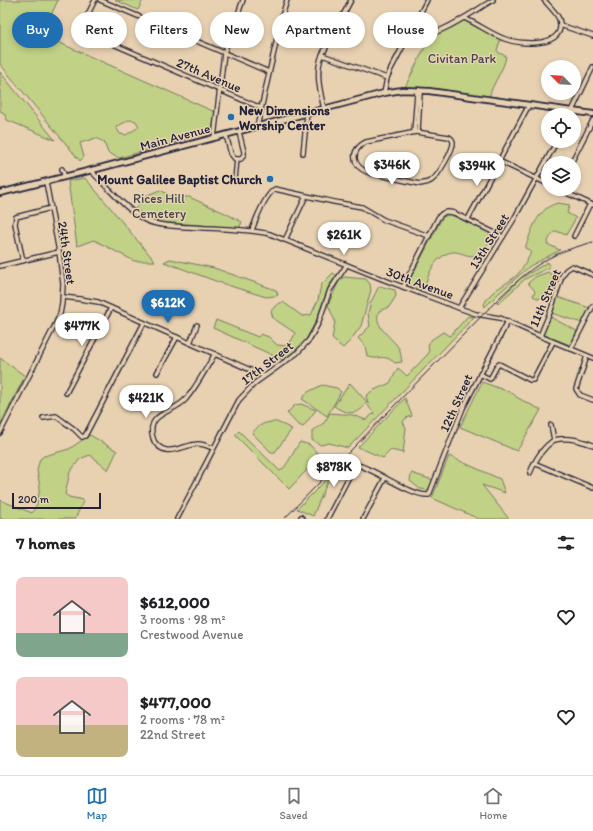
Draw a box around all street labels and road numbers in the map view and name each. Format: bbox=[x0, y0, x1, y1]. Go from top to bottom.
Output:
street label: 27th Avenue bbox=[174, 55, 244, 95]
street label: Main Avenue bbox=[138, 120, 212, 154]
street label: 13th Street bbox=[466, 211, 512, 271]
street label: 24th Street bbox=[55, 220, 79, 286]
street label: 30th Avenue bbox=[384, 264, 456, 302]
street label: 11th Street bbox=[526, 267, 564, 329]
street label: 17th Street bbox=[238, 338, 296, 388]
street label: 12th Street bbox=[437, 372, 475, 434]

